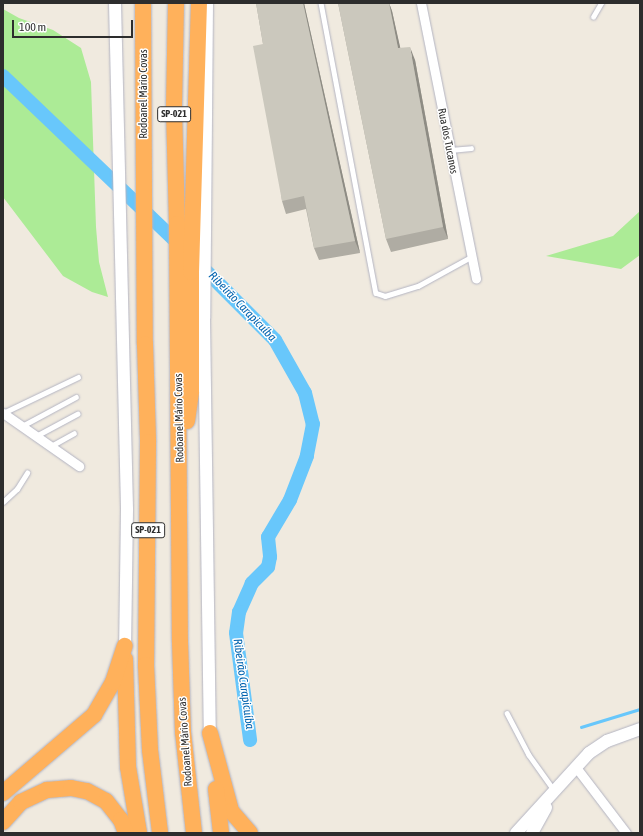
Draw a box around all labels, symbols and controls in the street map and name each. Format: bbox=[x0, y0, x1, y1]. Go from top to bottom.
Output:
scale bar bbox=[14, 12, 135, 38]
text: 100 m bbox=[19, 20, 46, 34]
street label: Rodoanel Mário Covas bbox=[136, 49, 150, 139]
road number: SP-021 bbox=[157, 106, 191, 122]
street label: Rua dos Tucanos bbox=[435, 107, 461, 175]
water label: Ribeirão Carapicuíba bbox=[205, 269, 279, 345]
street label: Rodoanel Mário Covas bbox=[172, 373, 186, 463]
road number: SP-021 bbox=[131, 522, 165, 538]
water label: Ribeirão Carapicuíba bbox=[230, 638, 256, 730]
street label: Rodoanel Mário Covas bbox=[175, 697, 195, 787]

